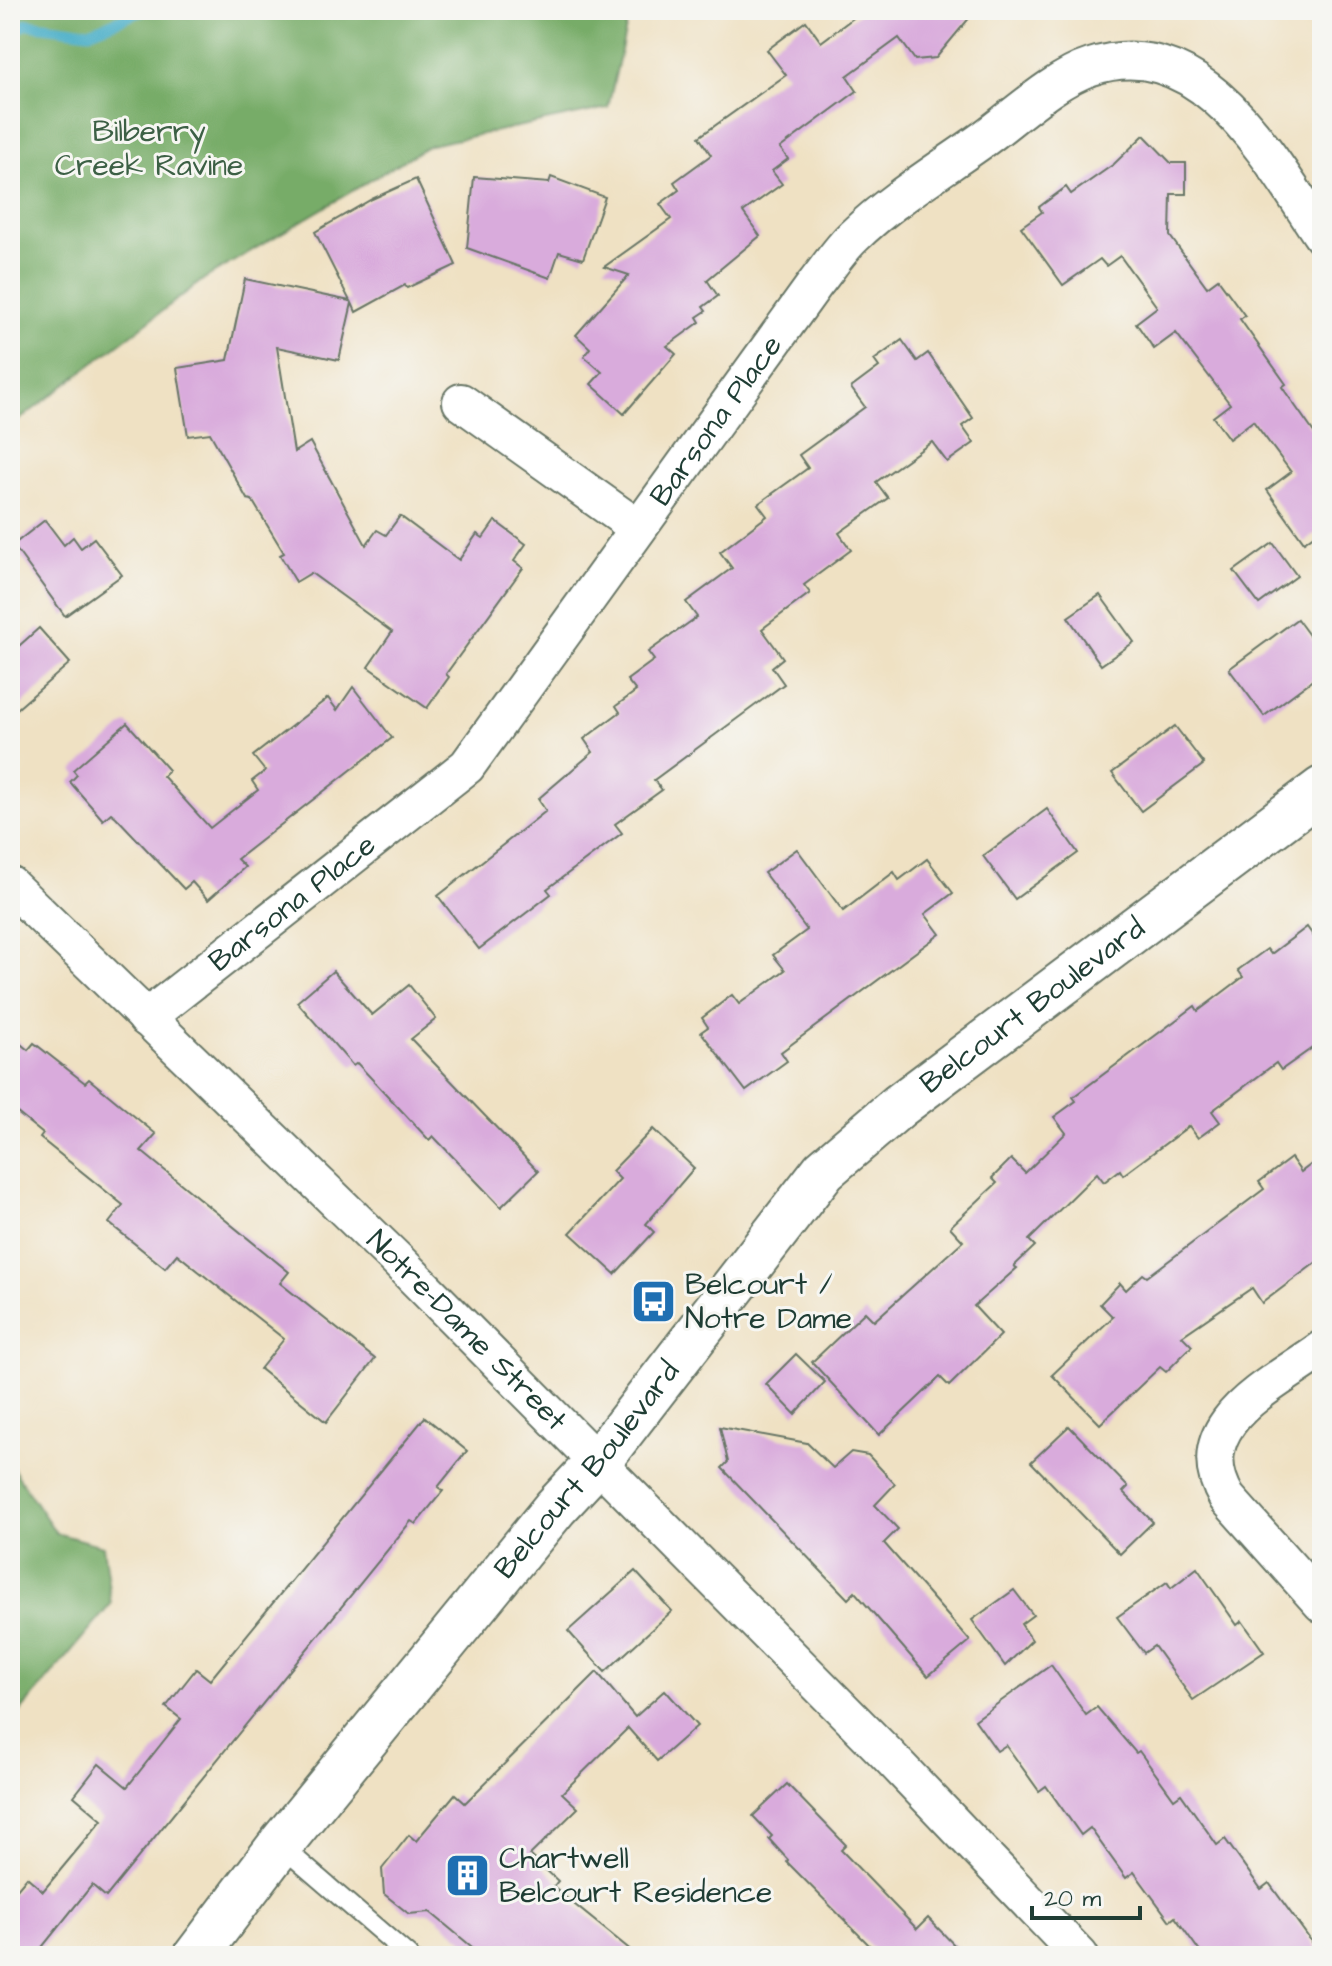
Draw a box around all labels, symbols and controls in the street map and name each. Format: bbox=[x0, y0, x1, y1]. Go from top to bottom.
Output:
park label: Bilberry Creek Ravine bbox=[55, 111, 243, 187]
street label: Barsona Place bbox=[640, 327, 792, 515]
street label: Barsona Place bbox=[200, 824, 385, 982]
street label: Belcourt Boulevard bbox=[912, 908, 1154, 1104]
street label: Notre-Dame Street bbox=[357, 1220, 576, 1441]
place label: Belcourt / Notre Dame bbox=[685, 1264, 852, 1340]
bus stop icon: Belcourt / Notre Dame bbox=[630, 1278, 678, 1326]
street label: Belcourt Boulevard bbox=[484, 1352, 690, 1588]
place label: Chartwell Belcourt Residence bbox=[499, 1838, 772, 1914]
building icon: Chartwell Belcourt Residence bbox=[444, 1852, 492, 1900]
scale bar bbox=[1032, 1870, 1140, 1920]
text: 20 m bbox=[1044, 1882, 1101, 1916]

